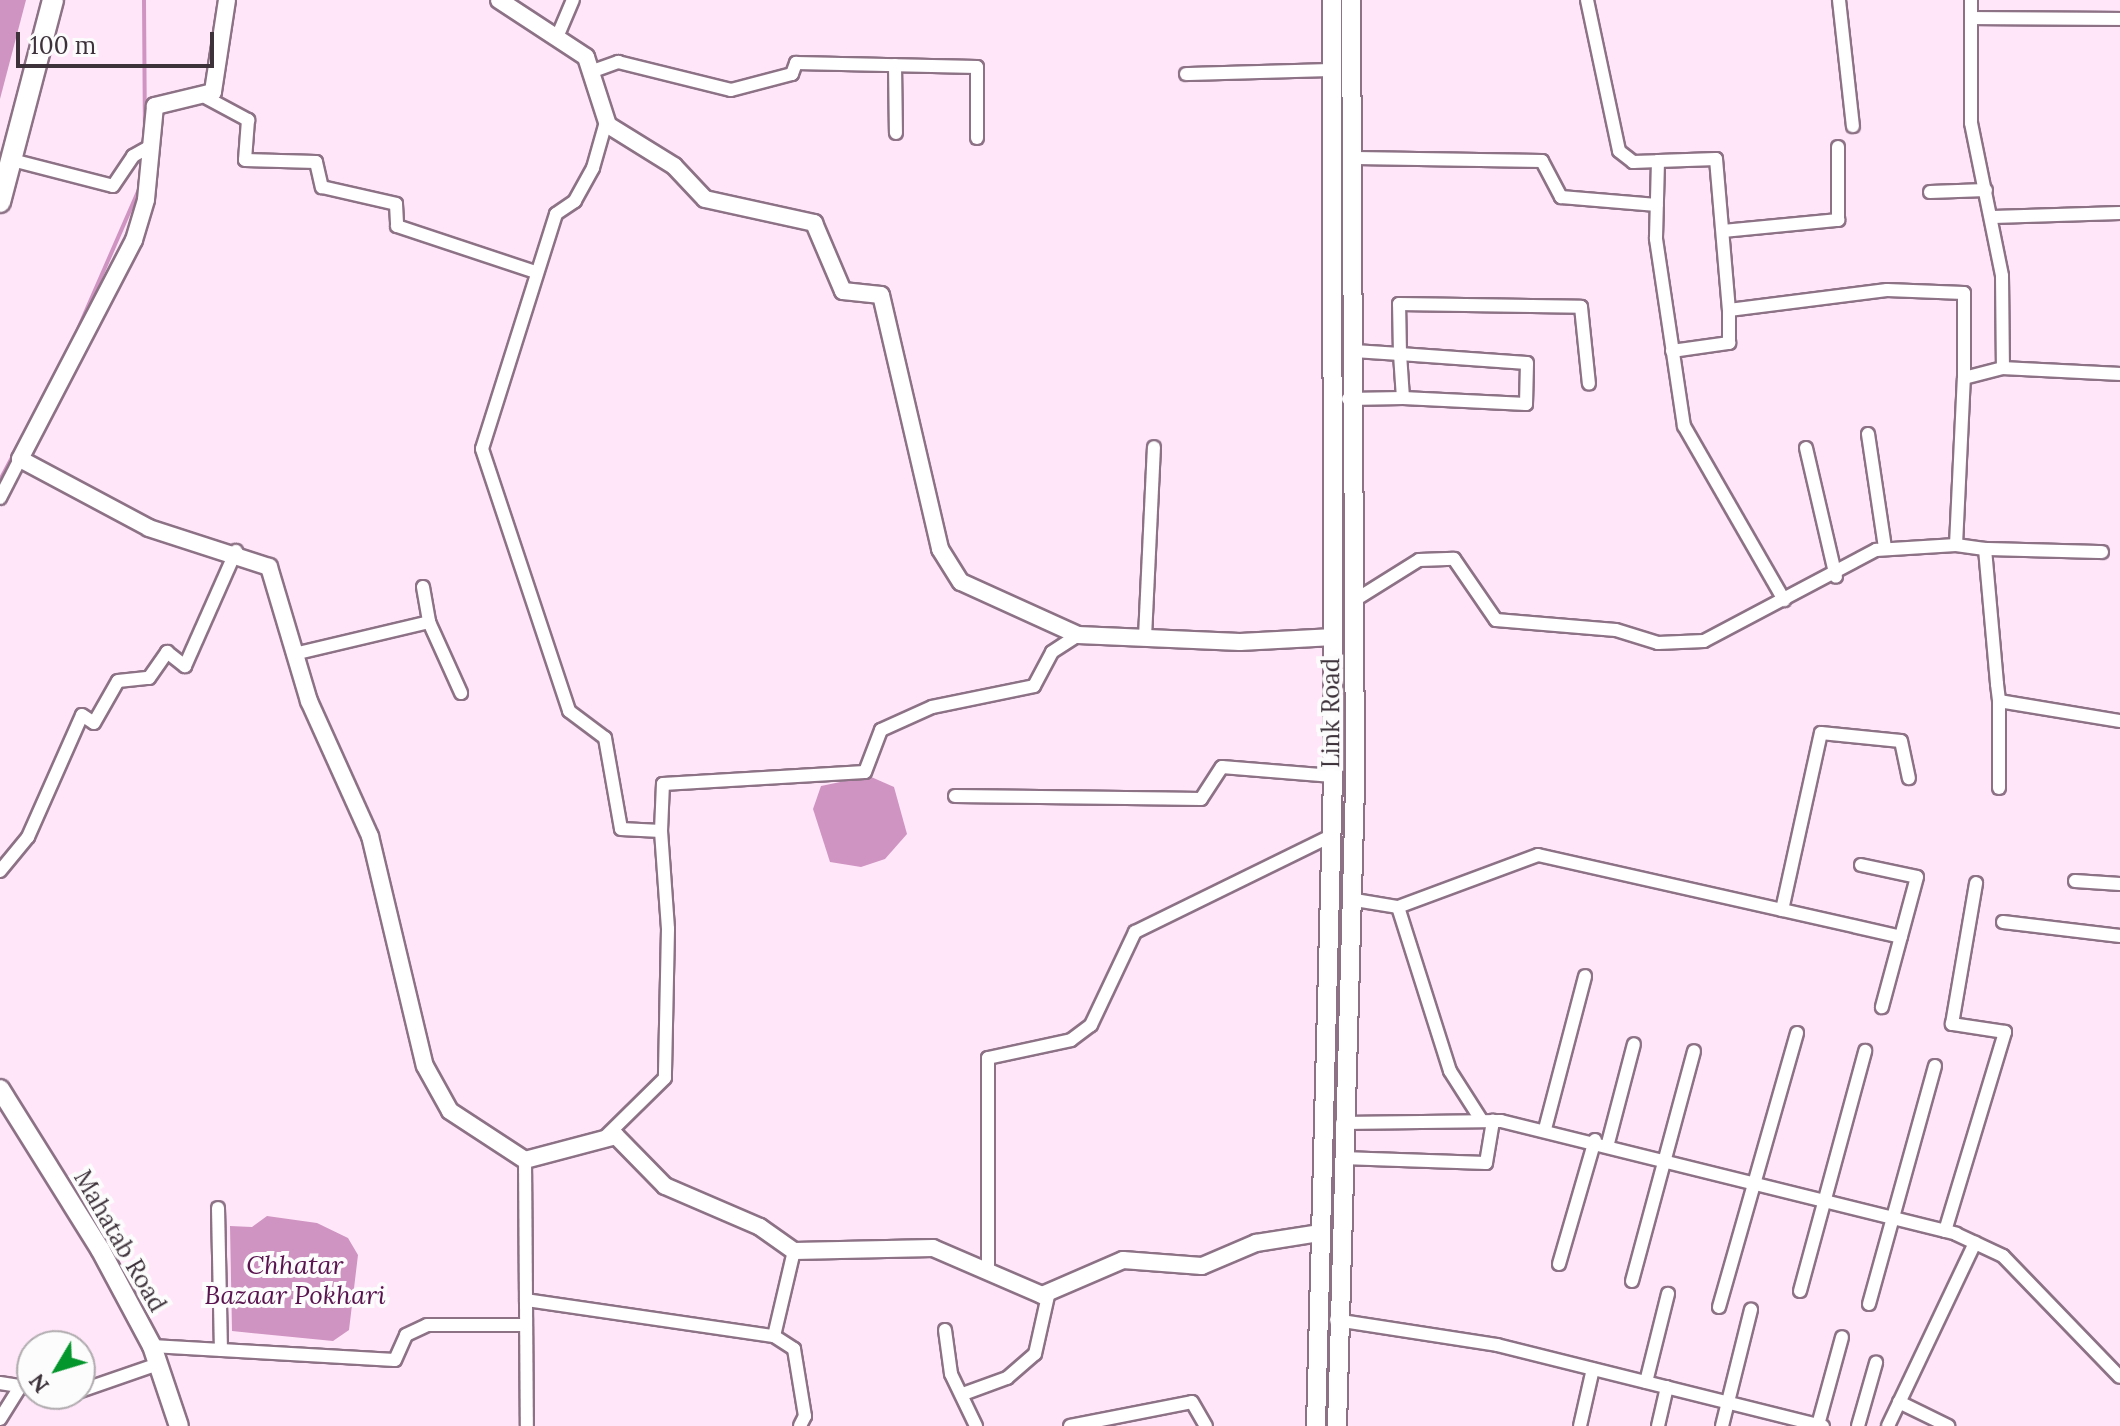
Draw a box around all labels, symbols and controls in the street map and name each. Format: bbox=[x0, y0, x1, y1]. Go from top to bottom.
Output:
scale bar bbox=[20, 16, 218, 66]
text: 100 m bbox=[30, 30, 96, 61]
street label: Link Road bbox=[1317, 658, 1345, 768]
street label: Mahatab Road bbox=[68, 1165, 172, 1317]
water label: Chhatar Bazaar Pokhari bbox=[204, 1249, 386, 1310]
north arrow bbox=[16, 1330, 96, 1410]
text: N bbox=[22, 1368, 55, 1399]

